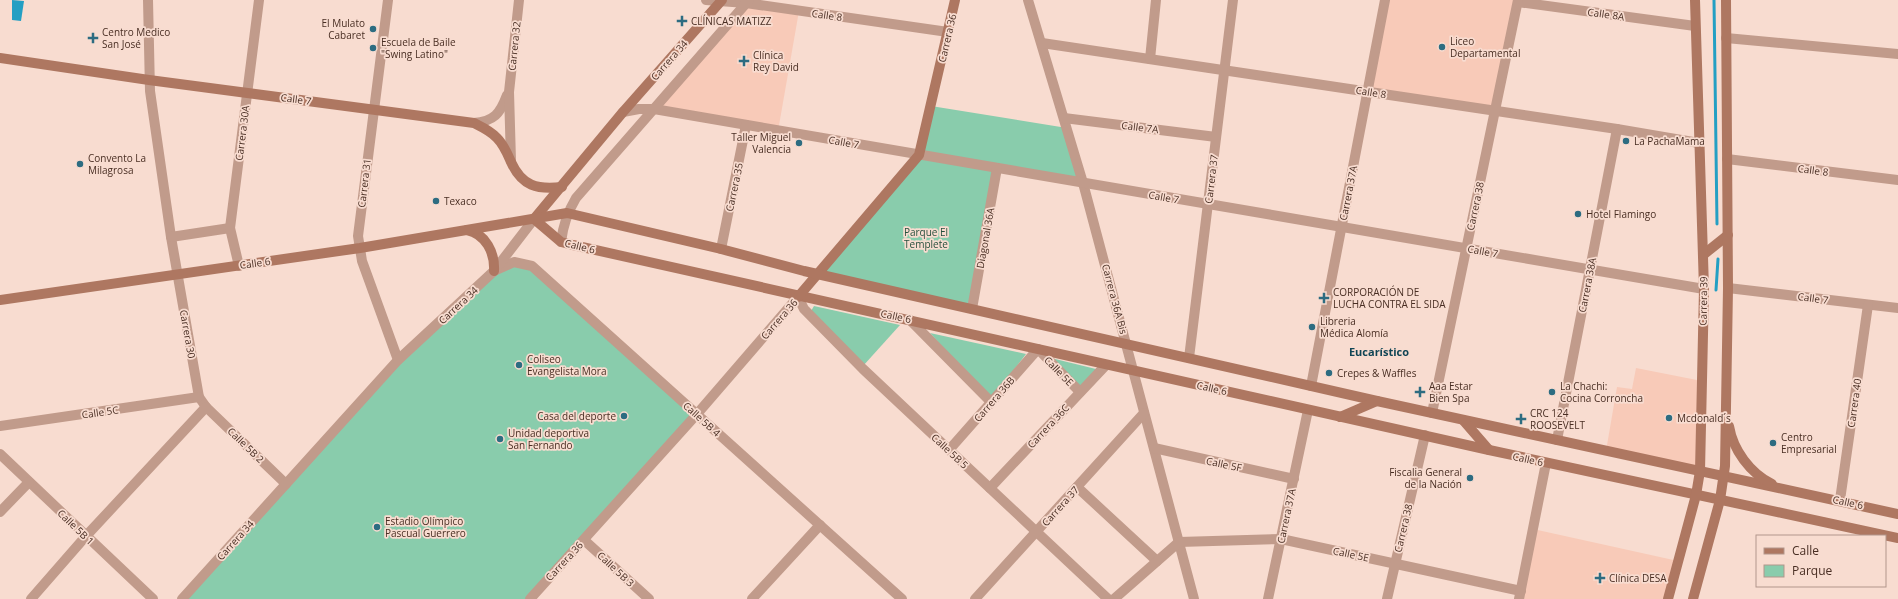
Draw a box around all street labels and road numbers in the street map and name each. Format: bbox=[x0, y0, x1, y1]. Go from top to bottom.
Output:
street label: Calle 8A bbox=[1587, 4, 1626, 24]
street label: Calle 8 bbox=[811, 6, 844, 24]
street label: Carrera 36 bbox=[935, 12, 959, 64]
street label: Carrera 32 bbox=[504, 20, 524, 71]
street label: Carrera 34 bbox=[648, 37, 691, 83]
street label: Calle 8 bbox=[1355, 83, 1388, 101]
street label: Calle 7 bbox=[280, 90, 312, 108]
street label: Carrera 30A bbox=[232, 104, 252, 161]
street label: Calle 7A bbox=[1121, 118, 1160, 136]
street label: Calle 7 bbox=[828, 132, 861, 152]
street label: Carrera 37 bbox=[1201, 153, 1221, 204]
street label: Carrera 31 bbox=[354, 158, 374, 208]
street label: Carrera 35 bbox=[722, 161, 746, 213]
street label: Calle 8 bbox=[1797, 161, 1829, 179]
street label: Carrera 37A bbox=[1336, 164, 1360, 222]
street label: Carrera 38 bbox=[1463, 180, 1487, 232]
street label: Calle 7 bbox=[1148, 187, 1181, 207]
street label: Diagonal 36A bbox=[973, 206, 997, 269]
street label: Calle 6 bbox=[563, 235, 597, 257]
street label: Calle 7 bbox=[1467, 241, 1500, 261]
street label: Calle 6 bbox=[239, 254, 272, 272]
street label: Carrera 38A bbox=[1575, 256, 1599, 314]
street label: Carrera 36A Bis bbox=[1099, 262, 1131, 336]
street label: Carrera 39 bbox=[1696, 276, 1710, 326]
street label: Carrera 34 bbox=[435, 283, 481, 327]
street label: Calle 7 bbox=[1797, 289, 1829, 307]
street label: Carrera 36 bbox=[758, 296, 801, 342]
street label: Calle 6 bbox=[879, 306, 913, 326]
street label: Carrera 30 bbox=[177, 308, 199, 360]
street label: Calle 5E bbox=[1041, 353, 1077, 389]
street label: Carrera 36B bbox=[970, 373, 1018, 425]
street label: Carrera 40 bbox=[1844, 377, 1864, 428]
street label: Calle 6 bbox=[1195, 378, 1229, 398]
street label: Calle 5B 4 bbox=[680, 399, 724, 440]
street label: Carrera 36C bbox=[1024, 401, 1072, 451]
street label: Calle 5C bbox=[81, 402, 119, 422]
street label: Calle 5B 2 bbox=[225, 424, 267, 466]
street label: Calle 5B 5 bbox=[929, 430, 972, 472]
street label: Calle 6 bbox=[1511, 449, 1545, 469]
street label: Calle 5F bbox=[1205, 453, 1243, 475]
street label: Carrera 37 bbox=[1038, 483, 1082, 529]
street label: Carrera 37A bbox=[1273, 487, 1299, 545]
street label: Calle 6 bbox=[1831, 492, 1865, 512]
street label: Carrera 38 bbox=[1391, 502, 1415, 554]
street label: Calle 5B 1 bbox=[55, 506, 97, 548]
street label: Carrera 34 bbox=[213, 517, 257, 563]
street label: Carrera 36 bbox=[542, 538, 586, 584]
street label: Calle 5E bbox=[1332, 543, 1370, 565]
street label: Calle 5B 3 bbox=[595, 548, 638, 590]

